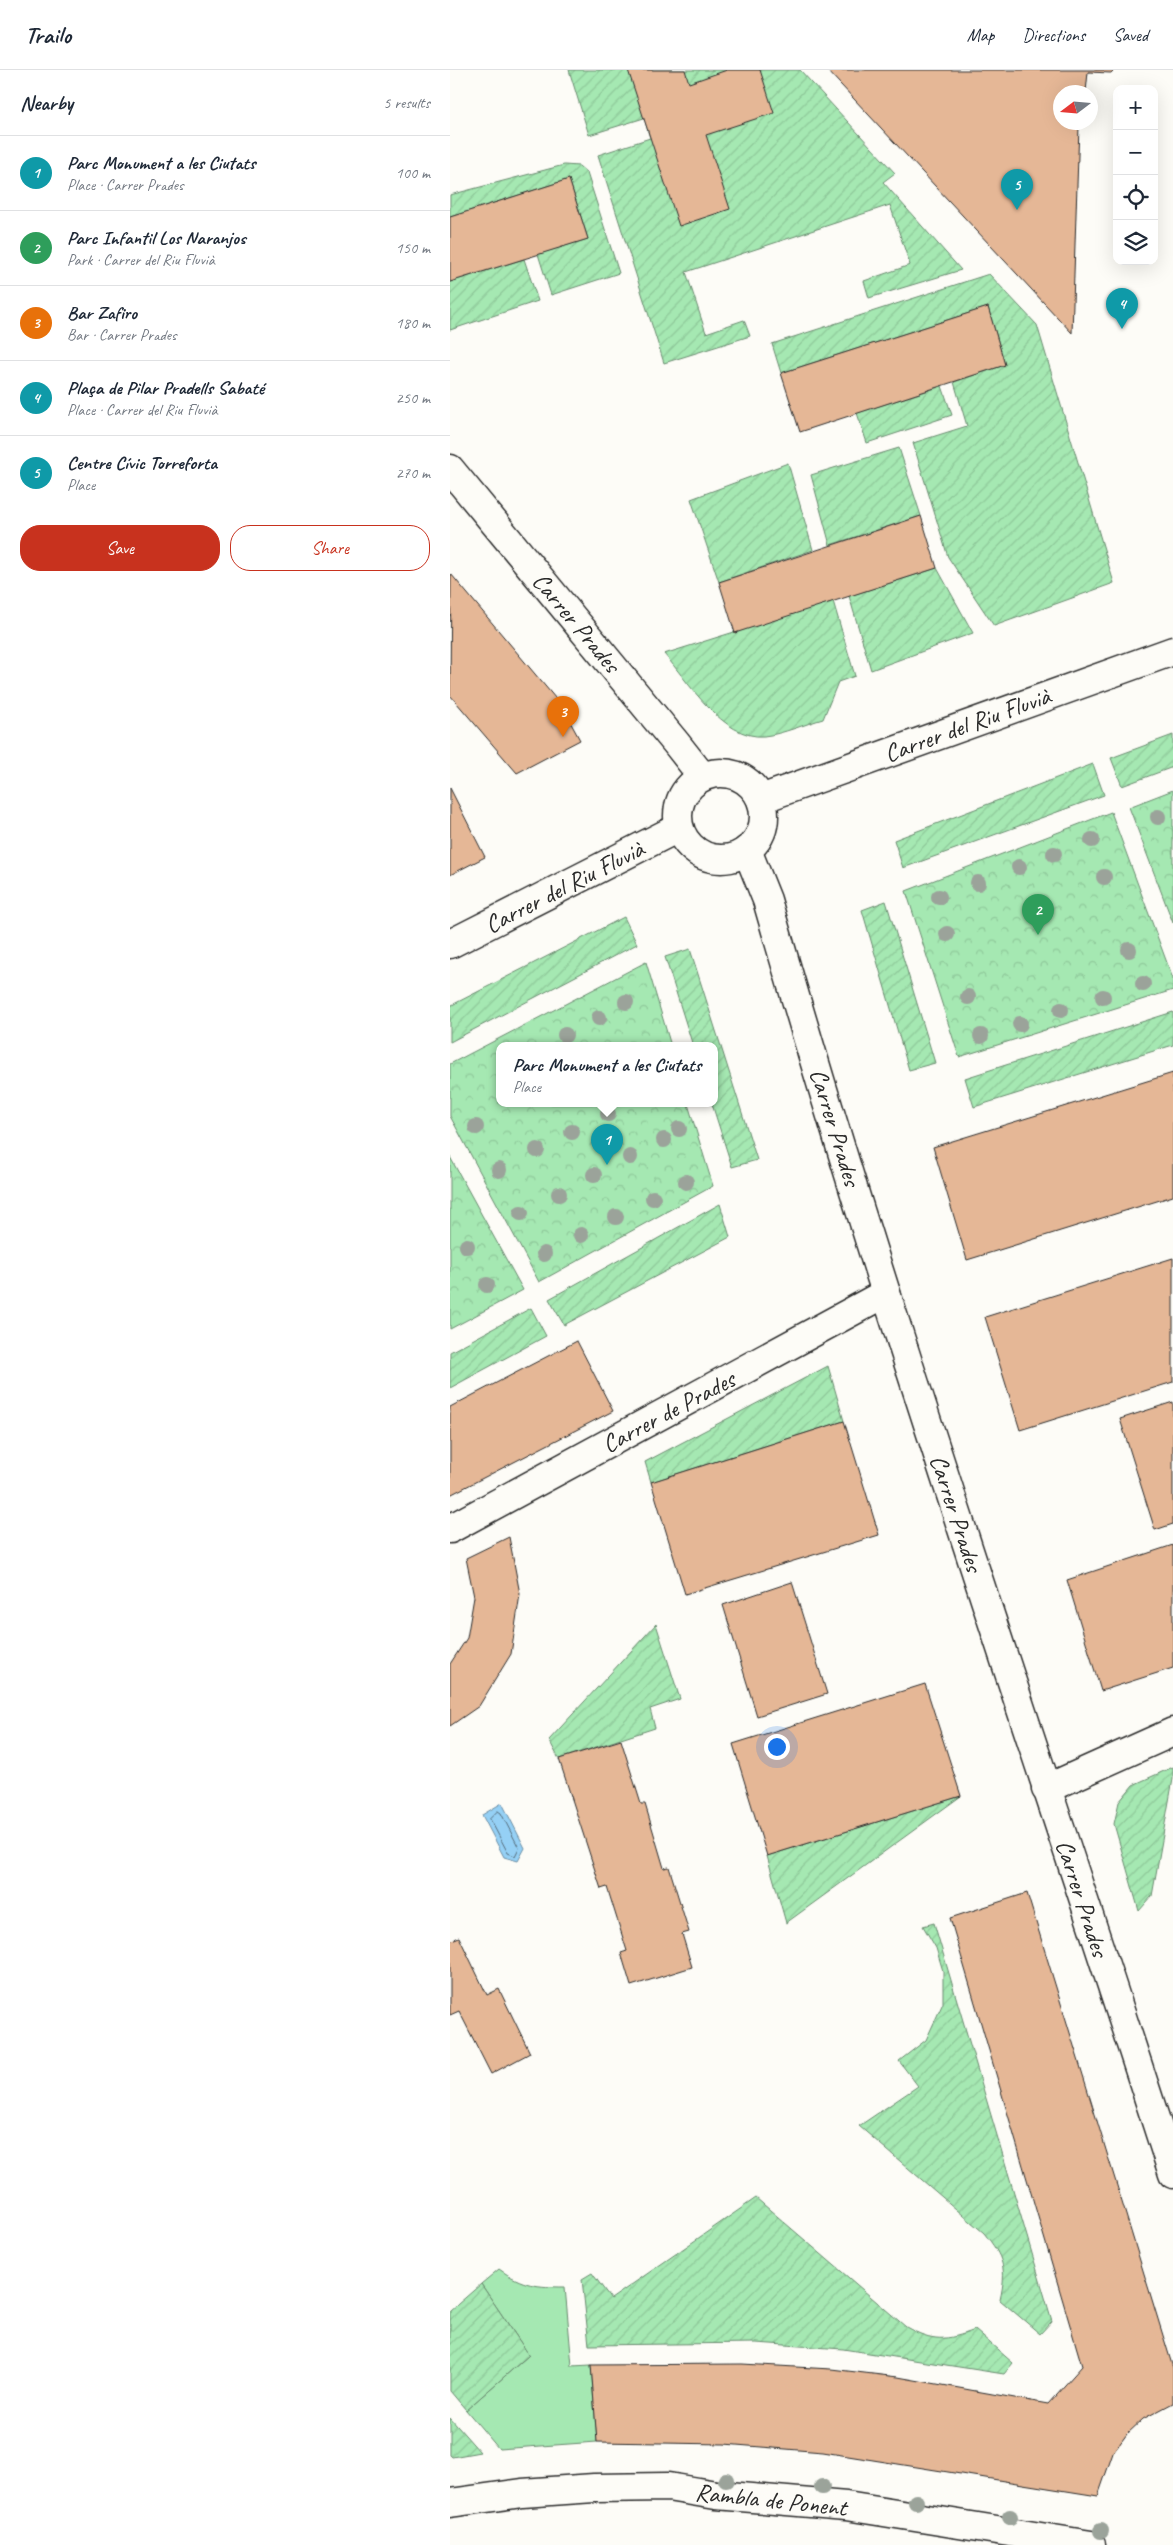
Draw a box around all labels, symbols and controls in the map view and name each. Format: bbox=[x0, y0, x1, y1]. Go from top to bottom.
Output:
text: Trailo bbox=[25, 20, 71, 50]
text: Map bbox=[967, 24, 994, 46]
text: Directions bbox=[1022, 24, 1085, 46]
text: Saved bbox=[1113, 24, 1148, 46]
north arrow bbox=[1053, 85, 1098, 130]
map controls bbox=[1113, 85, 1158, 265]
button: + bbox=[1113, 85, 1158, 130]
text: Nearby bbox=[20, 90, 73, 116]
text: 5 results bbox=[383, 93, 430, 113]
button: − bbox=[1113, 130, 1158, 175]
text: Parc Monument a les Ciutats bbox=[67, 151, 256, 175]
text: 1 bbox=[32, 163, 40, 183]
text: 100 m bbox=[396, 163, 430, 183]
pin: 5 bbox=[1001, 169, 1033, 210]
text: Place · Carrer Prades bbox=[67, 175, 183, 195]
button: locate bbox=[1113, 175, 1158, 220]
button: layers bbox=[1113, 220, 1158, 265]
text: Parc Infantil Los Naranjos bbox=[67, 226, 246, 250]
text: 2 bbox=[32, 238, 40, 258]
text: 150 m bbox=[396, 238, 430, 258]
text: Park · Carrer del Riu Fluvià bbox=[67, 250, 215, 270]
pin: 4 bbox=[1106, 288, 1138, 329]
text: Bar Zafiro bbox=[67, 301, 137, 325]
text: 3 bbox=[32, 313, 40, 333]
text: 180 m bbox=[396, 313, 430, 333]
text: Bar · Carrer Prades bbox=[67, 325, 176, 345]
text: Plaça de Pilar Pradells Sabaté bbox=[67, 376, 264, 400]
text: 4 bbox=[32, 388, 40, 408]
text: 250 m bbox=[396, 388, 430, 408]
text: Place · Carrer del Riu Fluvià bbox=[67, 400, 218, 420]
text: Centre Cívic Torreforta bbox=[67, 451, 217, 475]
text: 5 bbox=[33, 463, 39, 483]
text: 270 m bbox=[396, 463, 430, 483]
text: Place bbox=[67, 475, 95, 495]
button: Save bbox=[20, 525, 220, 571]
button: Share bbox=[230, 525, 430, 571]
street label: Carrer Prades bbox=[525, 566, 629, 681]
street label: Carrer del Riu Fluvià bbox=[880, 679, 1057, 770]
pin: 3 bbox=[547, 696, 579, 737]
street label: Carrer del Riu Fluvià bbox=[479, 832, 651, 941]
pin: 2 bbox=[1022, 894, 1054, 935]
popup bbox=[496, 1042, 718, 1107]
text: Parc Monument a les Ciutats bbox=[513, 1053, 701, 1077]
street label: Carrer Prades bbox=[802, 1065, 869, 1192]
text: Place bbox=[513, 1077, 541, 1097]
pin: 1 bbox=[591, 1124, 623, 1165]
street label: Carrer de Prades bbox=[597, 1362, 743, 1460]
street label: Carrer Prades bbox=[922, 1451, 991, 1578]
your location bbox=[764, 1734, 790, 1760]
street label: Carrer Prades bbox=[1048, 1836, 1117, 1963]
street label: Rambla de Ponent bbox=[694, 2476, 851, 2524]

